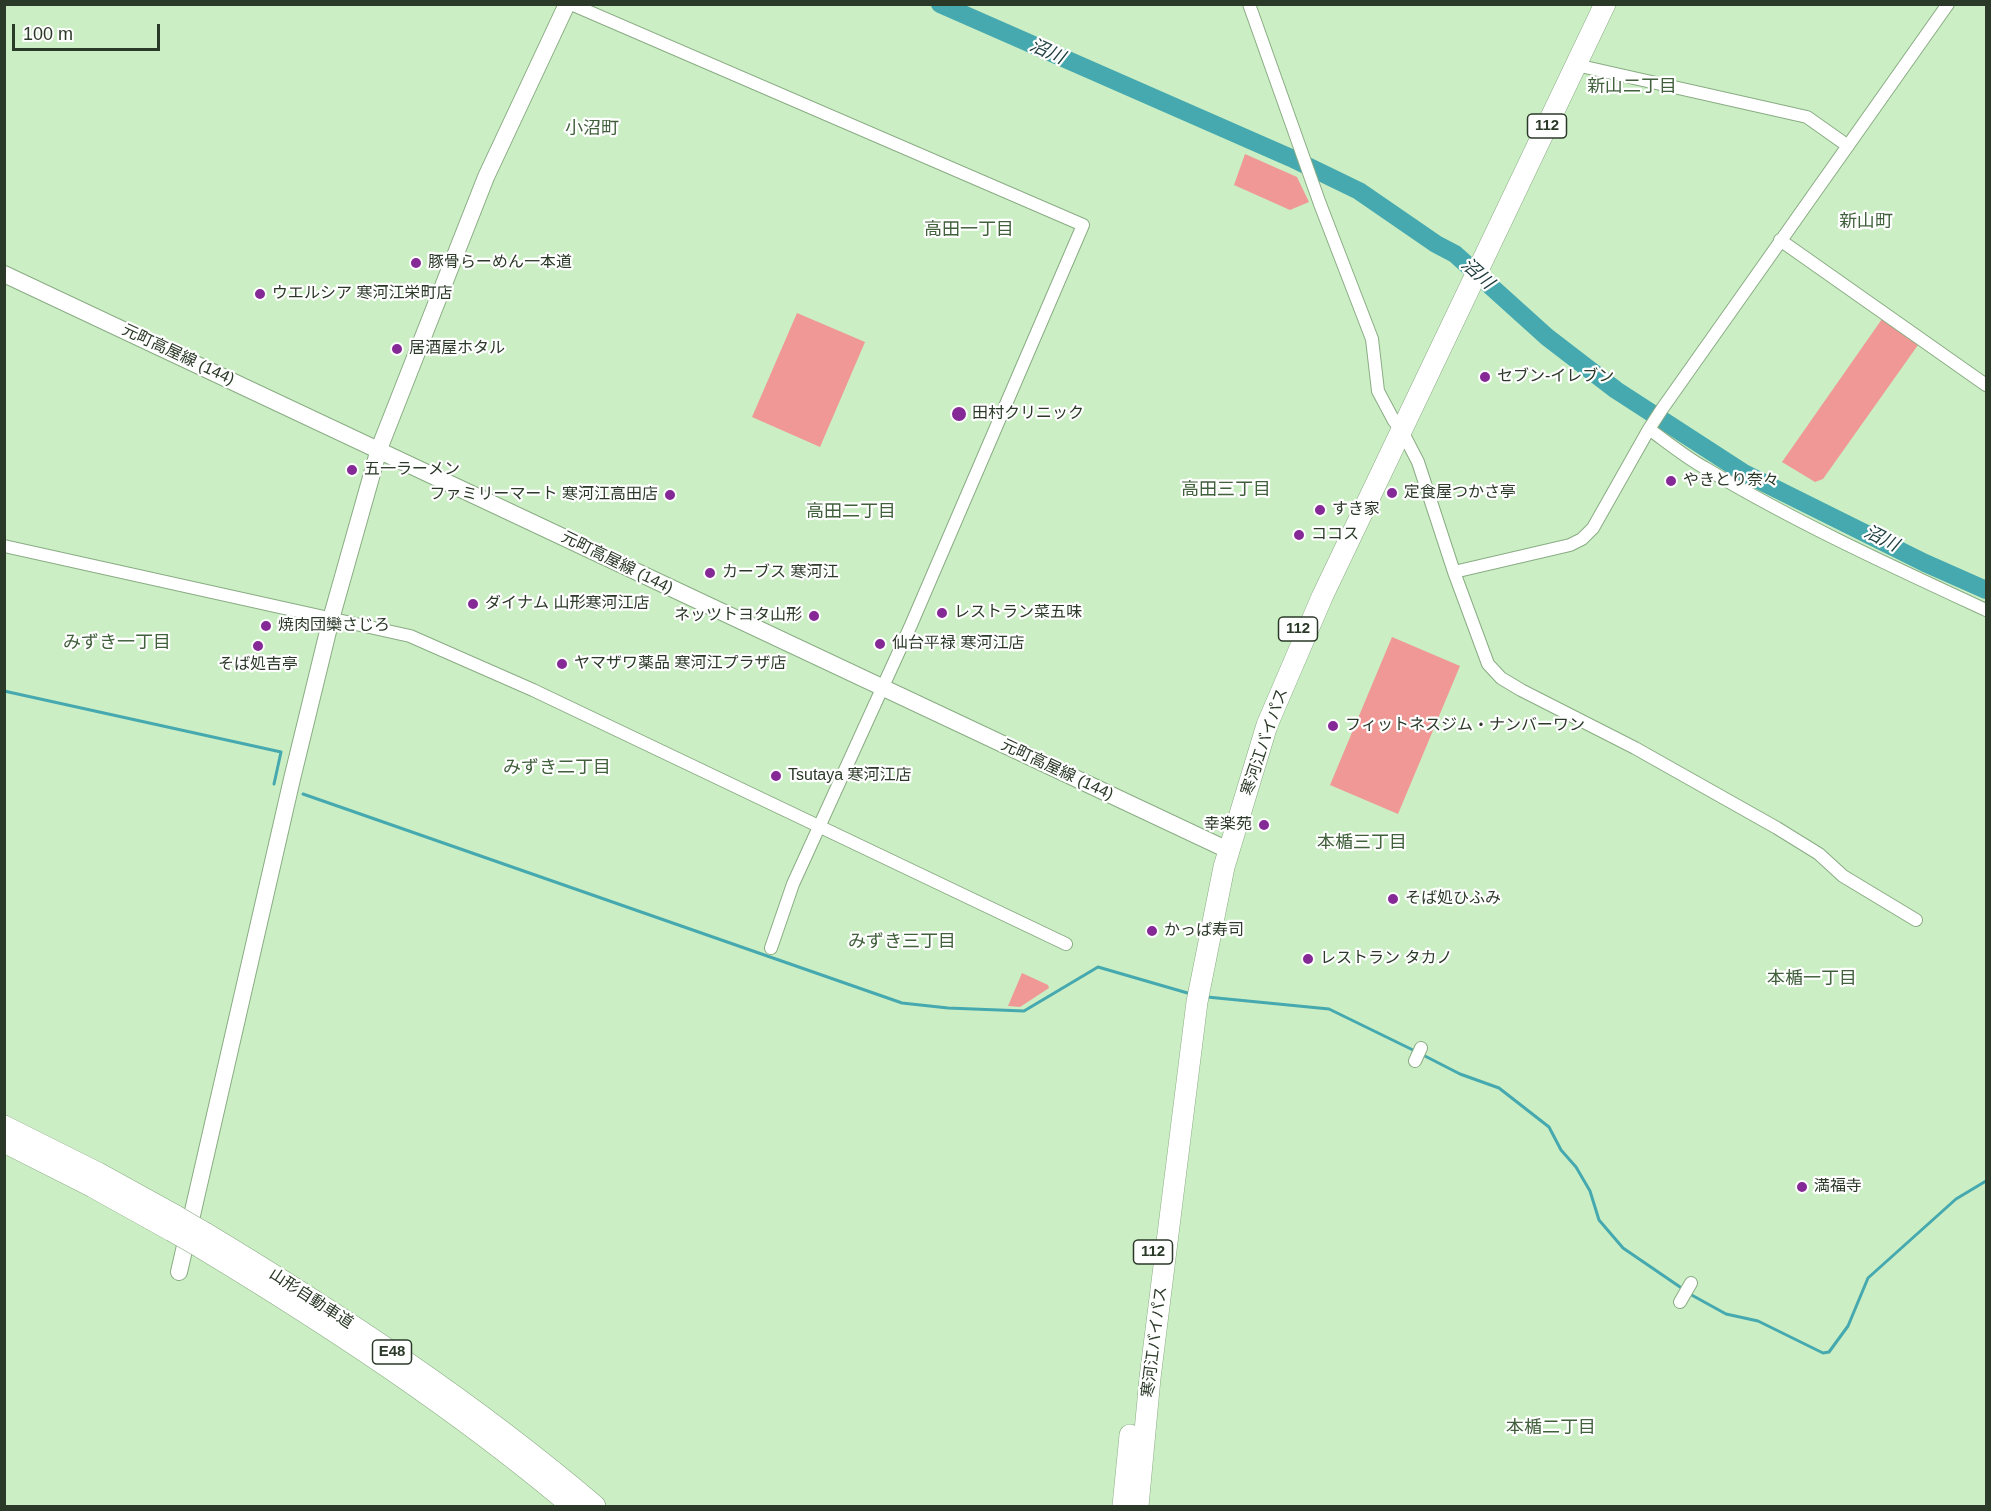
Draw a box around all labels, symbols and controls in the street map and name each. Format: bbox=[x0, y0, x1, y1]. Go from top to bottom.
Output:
scale bar bbox=[15, 12, 164, 50]
text: 100 m bbox=[23, 24, 73, 44]
water label: 沼川 bbox=[1026, 35, 1068, 69]
district label: 新山二丁目 bbox=[1587, 76, 1677, 98]
road number: 112 bbox=[1528, 114, 1566, 138]
district label: 小沼町 bbox=[565, 118, 619, 140]
district label: 新山町 bbox=[1839, 211, 1893, 233]
district label: 高田一丁目 bbox=[924, 219, 1014, 241]
place label: 豚骨らーめん一本道 bbox=[428, 253, 572, 273]
water label: 沼川 bbox=[1456, 254, 1498, 294]
marker: 豚骨らーめん一本道 bbox=[409, 256, 423, 270]
place label: ウエルシア 寒河江栄町店 bbox=[272, 284, 452, 304]
marker: ウエルシア 寒河江栄町店 bbox=[253, 287, 267, 301]
street label: 元町高屋線 (144) bbox=[119, 321, 237, 389]
place label: 居酒屋ホタル bbox=[409, 339, 505, 359]
marker: 居酒屋ホタル bbox=[390, 342, 404, 356]
place label: セブン-イレブン bbox=[1497, 367, 1614, 387]
marker: セブン-イレブン bbox=[1478, 370, 1492, 384]
place label: 田村クリニック bbox=[972, 404, 1084, 424]
marker: 田村クリニック bbox=[950, 405, 968, 423]
place label: 五一ラーメン bbox=[364, 460, 460, 480]
marker: 五一ラーメン bbox=[345, 463, 359, 477]
place label: やきとり奈々 bbox=[1683, 471, 1779, 491]
marker: やきとり奈々 bbox=[1664, 474, 1678, 488]
district label: 高田三丁目 bbox=[1181, 479, 1271, 501]
place label: 定食屋つかさ亭 bbox=[1404, 483, 1516, 503]
place label: ファミリーマート 寒河江高田店 bbox=[430, 485, 658, 505]
marker: 定食屋つかさ亭 bbox=[1385, 486, 1399, 500]
marker: ファミリーマート 寒河江高田店 bbox=[663, 488, 677, 502]
place label: すき家 bbox=[1332, 500, 1380, 520]
district label: 高田二丁目 bbox=[806, 501, 896, 523]
marker: すき家 bbox=[1313, 503, 1327, 517]
water label: 沼川 bbox=[1860, 521, 1902, 557]
place label: ココス bbox=[1311, 525, 1359, 545]
street label: 元町高屋線 (144) bbox=[558, 528, 676, 598]
marker: ココス bbox=[1292, 528, 1306, 542]
place label: カーブス 寒河江 bbox=[722, 563, 838, 583]
marker: カーブス 寒河江 bbox=[703, 566, 717, 580]
place label: ダイナム 山形寒河江店 bbox=[485, 594, 649, 614]
marker: ダイナム 山形寒河江店 bbox=[466, 597, 480, 611]
place label: レストラン菜五味 bbox=[954, 603, 1082, 623]
place label: ネッツトヨタ山形 bbox=[674, 606, 802, 626]
marker: レストラン菜五味 bbox=[935, 606, 949, 620]
marker: ネッツトヨタ山形 bbox=[807, 609, 821, 623]
place label: 焼肉団欒さじろ bbox=[278, 616, 390, 636]
road number: 112 bbox=[1278, 617, 1318, 641]
marker: 焼肉団欒さじろ bbox=[259, 619, 273, 633]
district label: みずき一丁目 bbox=[63, 632, 171, 654]
place label: 仙台平禄 寒河江店 bbox=[892, 634, 1024, 654]
marker: 仙台平禄 寒河江店 bbox=[873, 637, 887, 651]
marker: そば処吉亭 bbox=[251, 639, 265, 653]
place label: ヤマザワ薬品 寒河江プラザ店 bbox=[574, 654, 786, 674]
place label: そば処吉亭 bbox=[218, 655, 298, 675]
marker: ヤマザワ薬品 寒河江プラザ店 bbox=[555, 657, 569, 671]
street label: 寒河江バイパス bbox=[1238, 686, 1292, 798]
place label: フィットネスジム・ナンバーワン bbox=[1345, 716, 1585, 736]
marker: フィットネスジム・ナンバーワン bbox=[1326, 719, 1340, 733]
street label: 元町高屋線 (144) bbox=[998, 736, 1116, 804]
district label: みずき二丁目 bbox=[503, 757, 611, 779]
place label: Tsutaya 寒河江店 bbox=[788, 766, 912, 786]
marker: Tsutaya 寒河江店 bbox=[769, 769, 783, 783]
place label: 幸楽苑 bbox=[1204, 815, 1252, 835]
marker: 幸楽苑 bbox=[1257, 818, 1271, 832]
district label: 本楯三丁目 bbox=[1317, 832, 1407, 854]
place label: そば処ひふみ bbox=[1405, 889, 1501, 909]
marker: そば処ひふみ bbox=[1386, 892, 1400, 906]
place label: かっぱ寿司 bbox=[1164, 921, 1244, 941]
marker: かっぱ寿司 bbox=[1145, 924, 1159, 938]
district label: みずき三丁目 bbox=[848, 931, 956, 953]
place label: レストラン タカノ bbox=[1320, 949, 1452, 969]
marker: レストラン タカノ bbox=[1301, 952, 1315, 966]
district label: 本楯一丁目 bbox=[1767, 968, 1857, 990]
place label: 満福寺 bbox=[1814, 1177, 1862, 1197]
marker: 満福寺 bbox=[1795, 1180, 1809, 1194]
road number: 112 bbox=[1134, 1240, 1172, 1264]
street label: 山形自動車道 bbox=[266, 1265, 356, 1333]
street label: 寒河江バイパス bbox=[1139, 1285, 1171, 1399]
road number: E48 bbox=[372, 1340, 412, 1364]
district label: 本楯二丁目 bbox=[1506, 1417, 1596, 1439]

